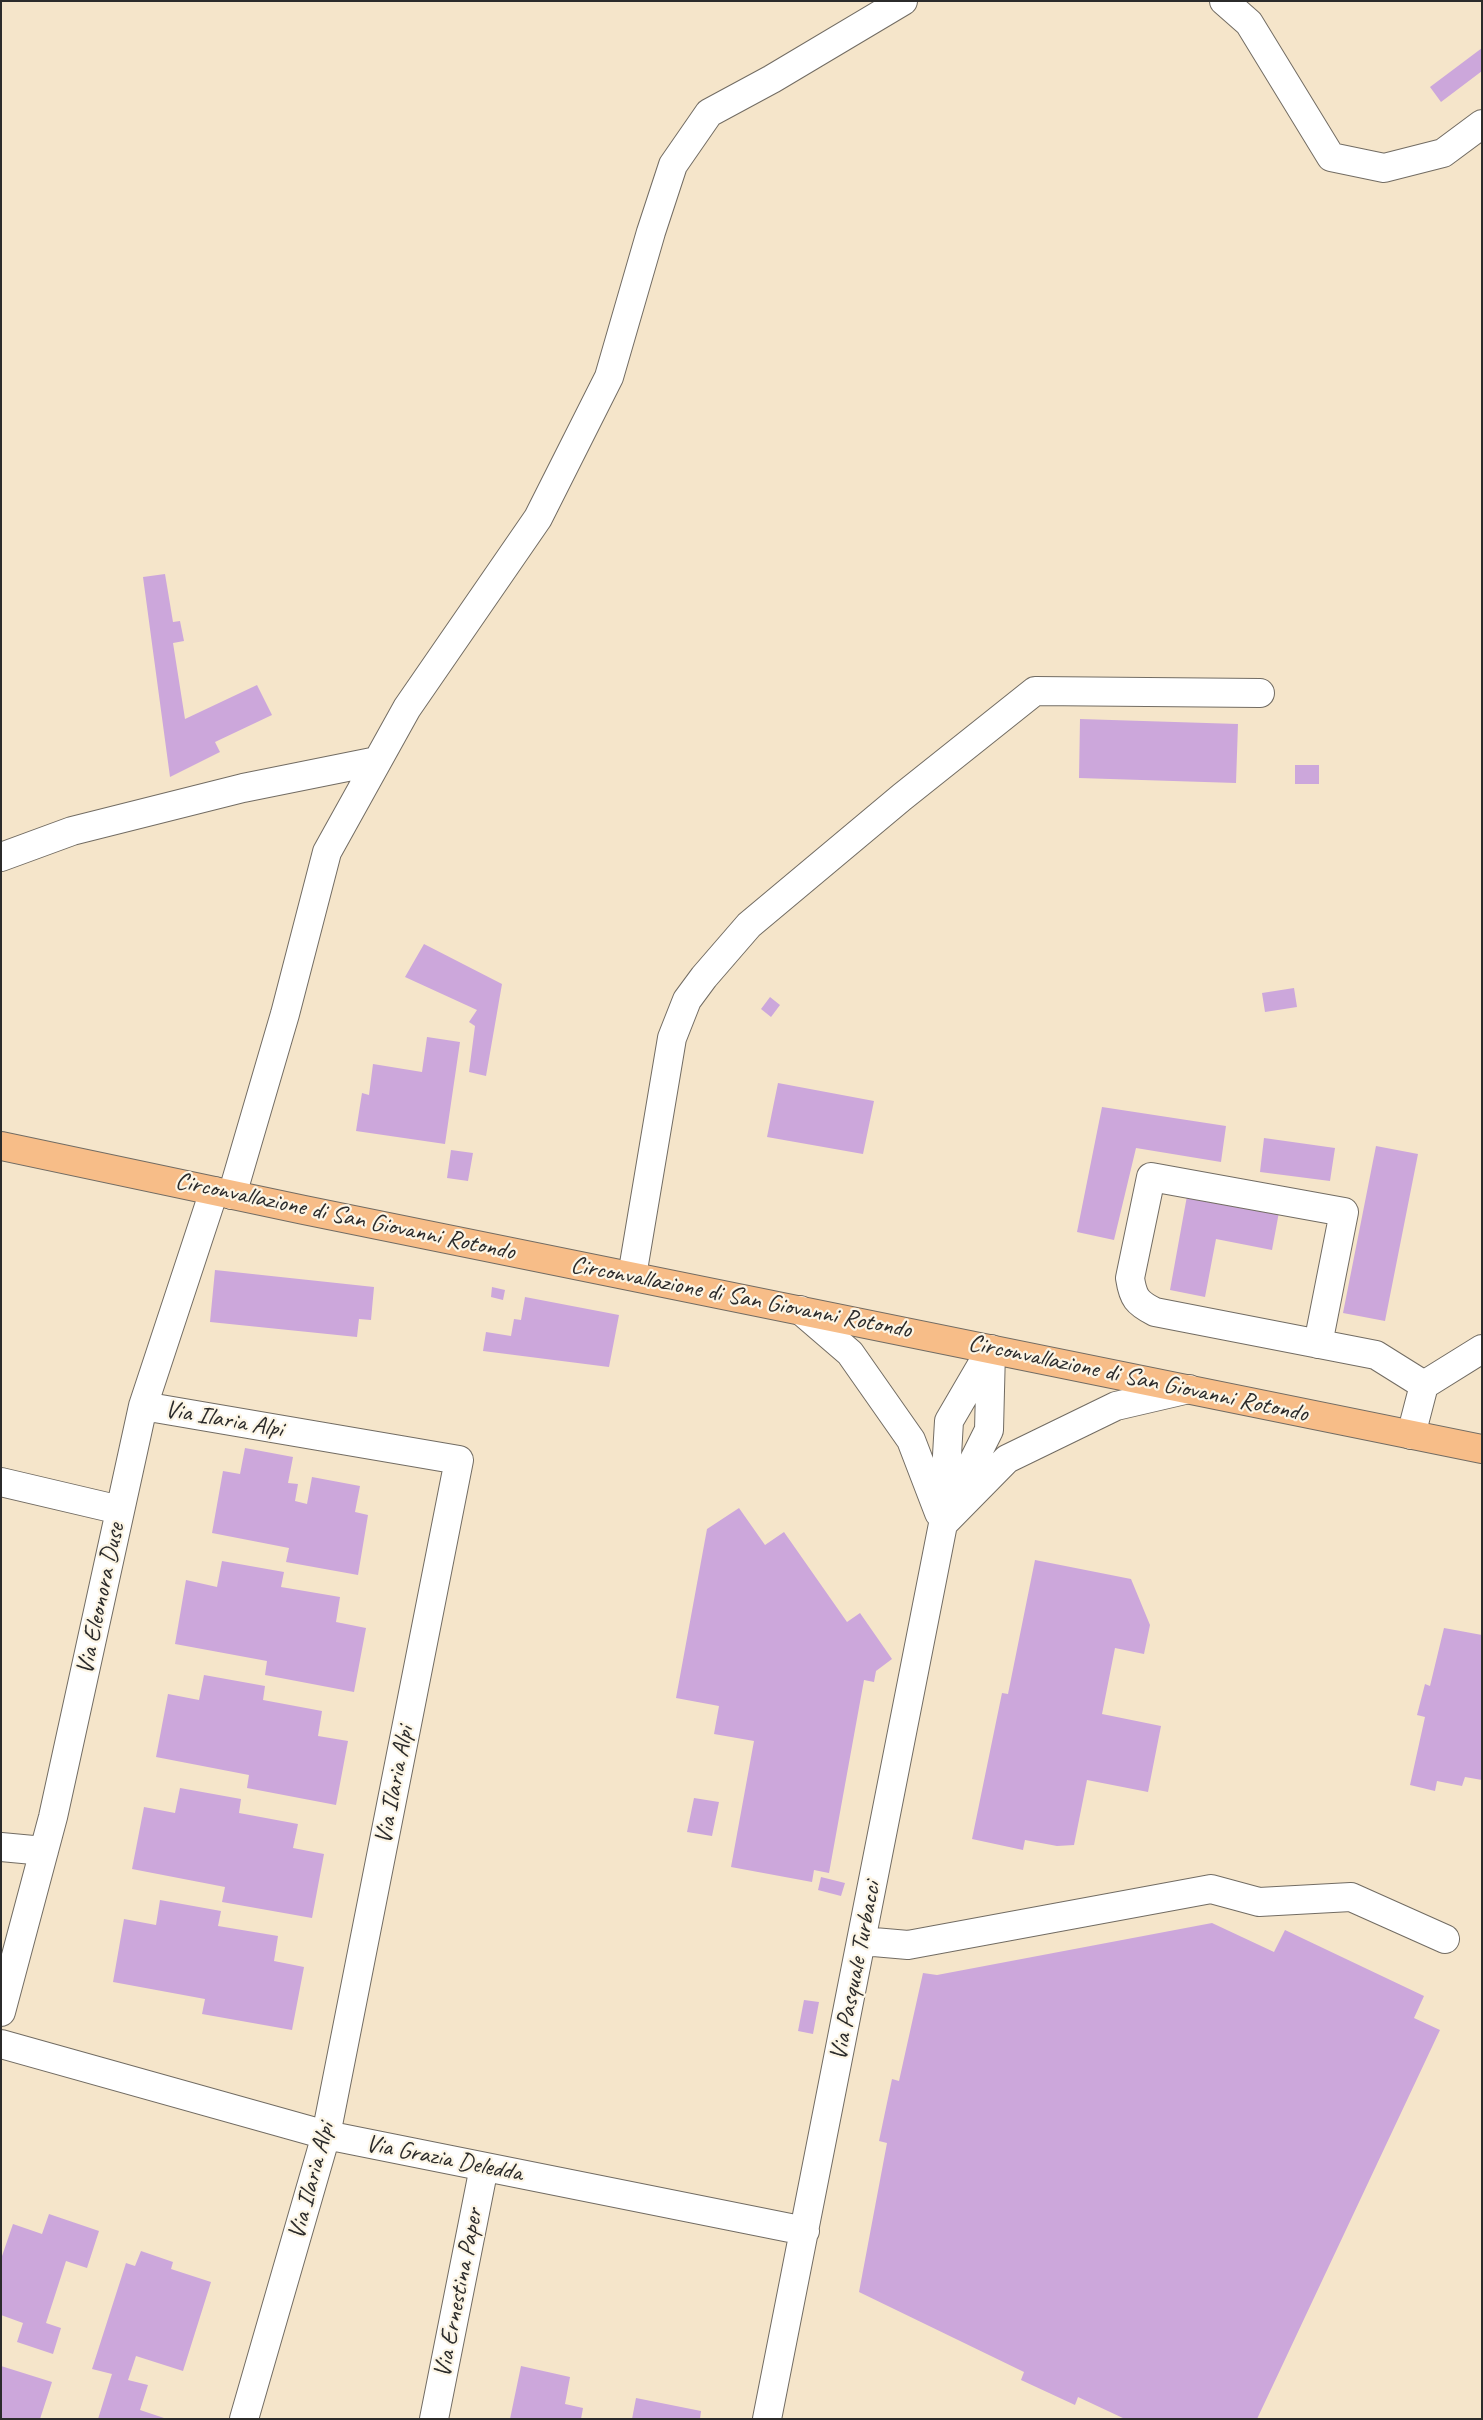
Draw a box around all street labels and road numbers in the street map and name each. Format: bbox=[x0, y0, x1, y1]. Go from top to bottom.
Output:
street label: Circonvallazione di San Giovanni Rotondo bbox=[172, 1166, 518, 1268]
street label: Circonvallazione di San Giovanni Rotondo bbox=[568, 1250, 914, 1346]
street label: Circonvallazione di San Giovanni Rotondo bbox=[965, 1328, 1311, 1430]
street label: Via Ilaria Alpi bbox=[163, 1395, 285, 1445]
street label: Via Eleonora Duse bbox=[70, 1521, 132, 1677]
street label: Via Ilaria Alpi bbox=[369, 1723, 421, 1847]
street label: Via Pasquale Turbacci bbox=[824, 1879, 888, 2063]
street label: Via Ilaria Alpi bbox=[282, 2119, 342, 2243]
street label: Via Grazia Deledda bbox=[363, 2129, 525, 2189]
street label: Via Ernestina Paper bbox=[428, 2206, 490, 2380]

